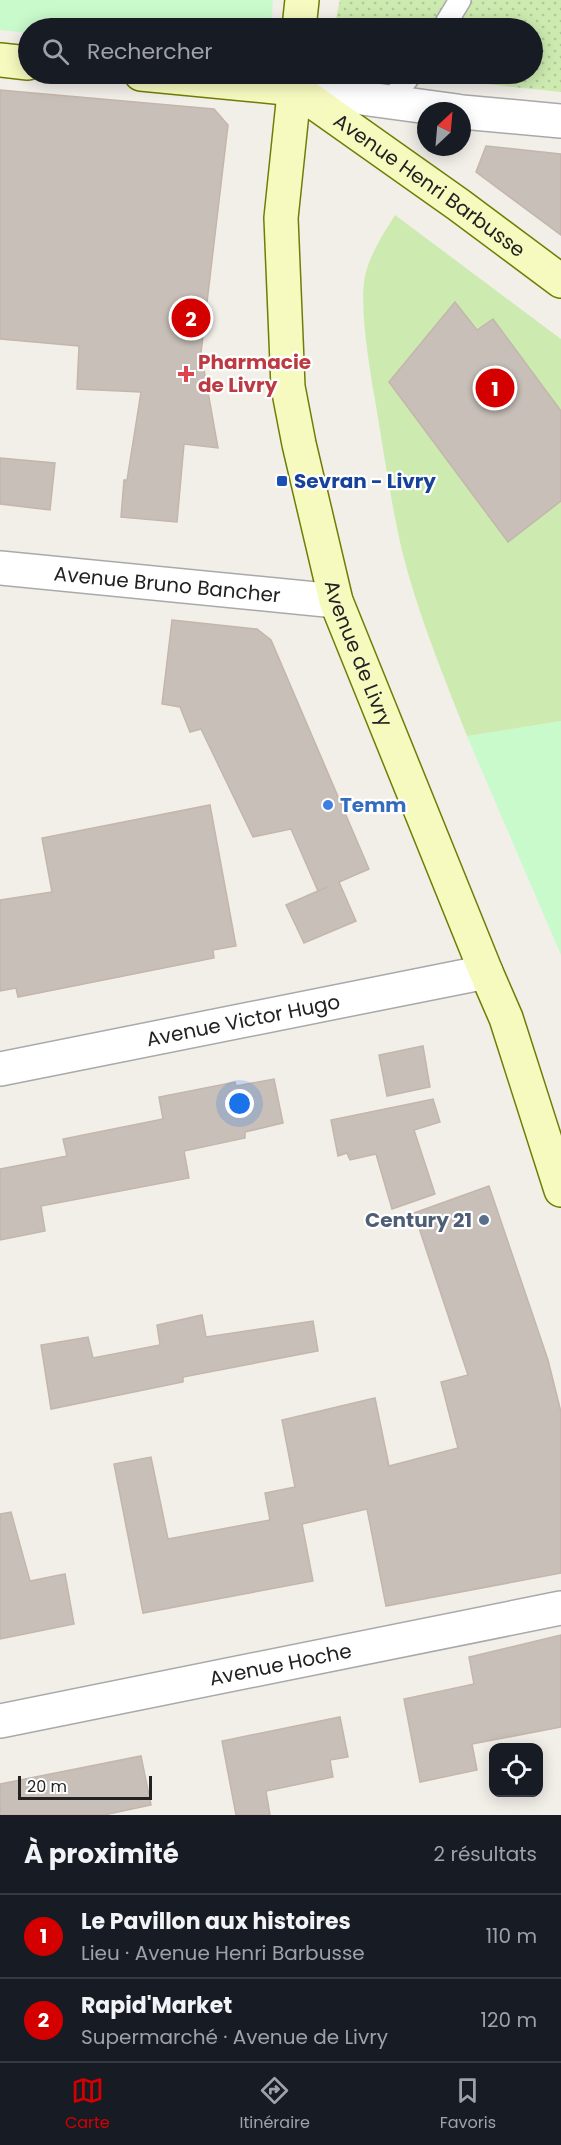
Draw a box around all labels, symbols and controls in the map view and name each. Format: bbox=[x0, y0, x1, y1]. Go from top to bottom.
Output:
search box bbox=[18, 18, 543, 84]
icon: search bbox=[39, 35, 72, 68]
text: Rechercher bbox=[87, 36, 213, 67]
north arrow bbox=[417, 102, 471, 156]
street label: Avenue Henri Barbusse bbox=[328, 107, 531, 264]
pin: 2 bbox=[172, 296, 210, 340]
place label: Pharmacie de Livry bbox=[198, 348, 311, 399]
pin: 1 bbox=[476, 366, 514, 410]
marker: Pharmacie de Livry bbox=[179, 367, 193, 381]
place label: Sevran - Livry bbox=[294, 467, 436, 495]
marker: Sevran - Livry bbox=[275, 474, 289, 488]
street label: Avenue Bruno Bancher bbox=[53, 559, 282, 609]
street label: Avenue de Livry bbox=[318, 577, 399, 731]
place label: Temm bbox=[340, 791, 407, 819]
marker: Temm bbox=[321, 798, 335, 812]
street label: Avenue Victor Hugo bbox=[144, 987, 343, 1053]
your location bbox=[225, 1089, 254, 1118]
place label: Century 21 bbox=[365, 1206, 472, 1234]
marker: Century 21 bbox=[477, 1213, 491, 1227]
street label: Avenue Hoche bbox=[207, 1637, 354, 1693]
map controls bbox=[489, 1743, 543, 1797]
button: locate bbox=[489, 1743, 543, 1797]
scale bar bbox=[18, 1773, 152, 1800]
text: 20 m bbox=[27, 1775, 67, 1798]
text: À proximité bbox=[24, 1836, 179, 1872]
text: 2 résultats bbox=[434, 1840, 537, 1868]
text: Le Pavillon aux histoires bbox=[81, 1906, 351, 1937]
text: 1 bbox=[40, 1922, 47, 1950]
text: 110 m bbox=[486, 1922, 537, 1950]
text: Lieu · Avenue Henri Barbusse bbox=[81, 1939, 365, 1967]
text: Rapid'Market bbox=[81, 1990, 232, 2021]
text: 2 bbox=[38, 2006, 49, 2034]
text: 120 m bbox=[481, 2006, 537, 2034]
text: Supermarché · Avenue de Livry bbox=[81, 2023, 388, 2051]
tab: Carte bbox=[65, 2074, 110, 2135]
tab: Itinéraire bbox=[240, 2074, 310, 2135]
tab: Favoris bbox=[440, 2074, 496, 2135]

